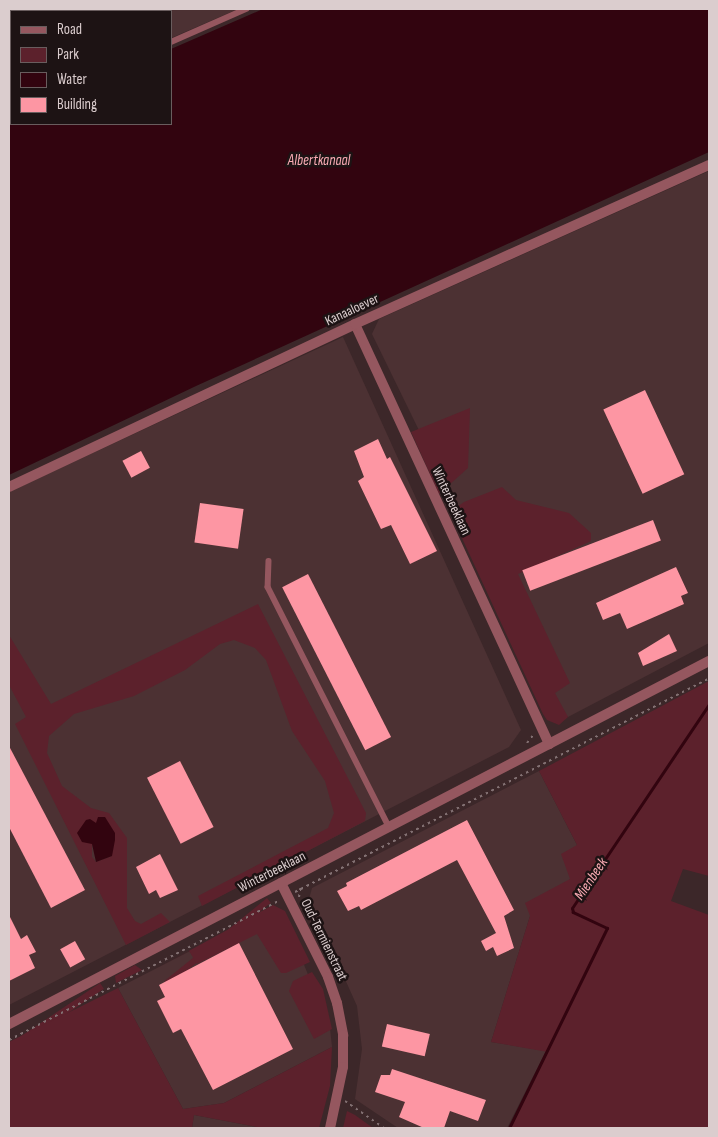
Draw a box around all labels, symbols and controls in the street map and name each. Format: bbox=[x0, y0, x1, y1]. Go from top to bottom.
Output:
legend bbox=[10, 10, 172, 125]
text: Road bbox=[57, 20, 82, 39]
text: Park bbox=[57, 45, 79, 64]
text: Water bbox=[57, 70, 87, 89]
text: Building bbox=[57, 95, 97, 114]
water label: Albertkanaal bbox=[288, 152, 350, 170]
street label: Kanaaloever bbox=[322, 290, 382, 330]
street label: Winterbeeklaan bbox=[428, 464, 474, 538]
street label: Winterbeeklaan bbox=[235, 848, 309, 896]
water label: Mienbeek bbox=[570, 854, 612, 904]
street label: Oud-Termienstraat bbox=[297, 896, 351, 984]

